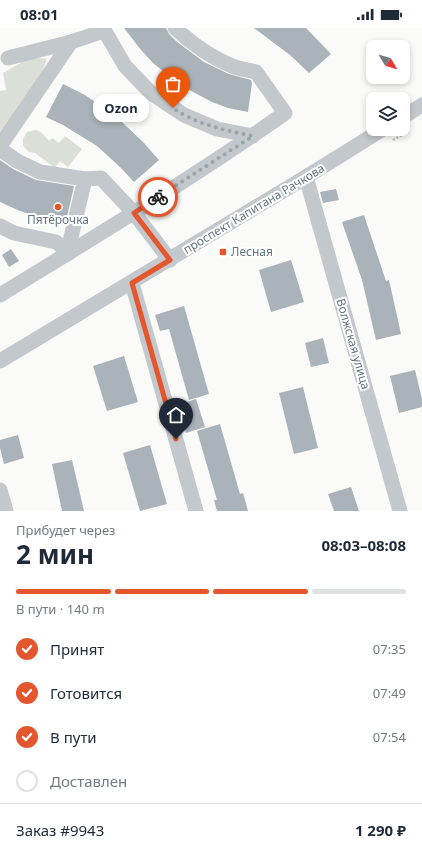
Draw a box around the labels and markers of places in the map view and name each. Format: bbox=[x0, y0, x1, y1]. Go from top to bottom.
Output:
pin bbox=[156, 67, 190, 108]
callout: Ozon bbox=[93, 94, 149, 122]
marker: Пятёрочка bbox=[53, 202, 63, 212]
place label: Пятёрочка bbox=[27, 211, 89, 228]
place label: Лесная bbox=[231, 243, 273, 260]
marker: Лесная bbox=[218, 247, 228, 257]
pin bbox=[159, 398, 193, 439]

